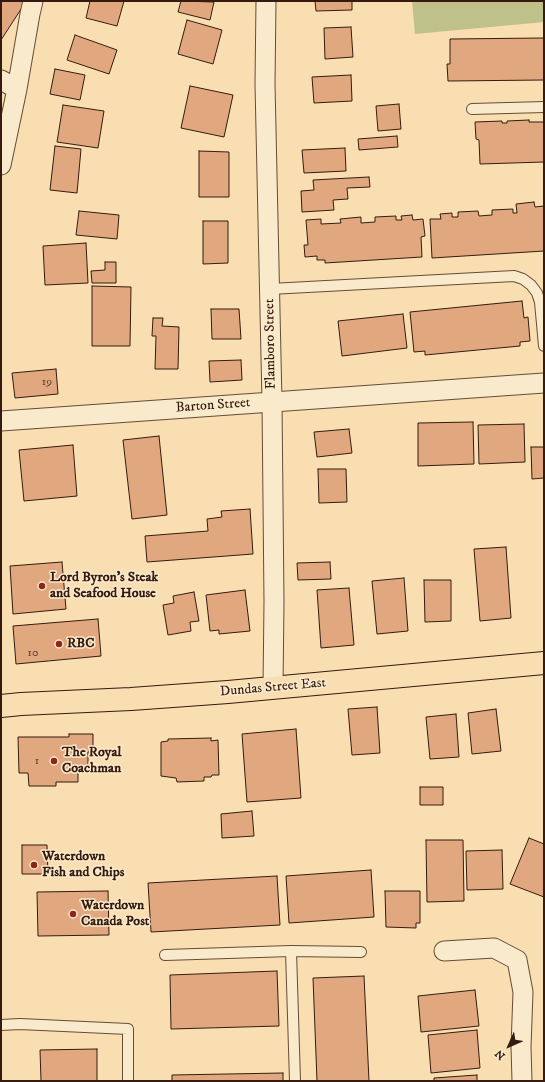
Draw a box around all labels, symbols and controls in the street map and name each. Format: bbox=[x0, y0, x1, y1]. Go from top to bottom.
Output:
street label: Flamboro Street bbox=[262, 299, 280, 389]
house number: 19 bbox=[42, 376, 52, 390]
street label: Barton Street bbox=[175, 395, 251, 417]
place label: Lord Byron's Steak and Seafood House bbox=[50, 570, 158, 602]
marker: Lord Byron's Steak and Seafood House bbox=[37, 581, 47, 591]
place label: RBC bbox=[67, 636, 94, 652]
marker: RBC bbox=[54, 639, 64, 649]
house number: 10 bbox=[28, 647, 38, 661]
street label: Dundas Street East bbox=[219, 675, 327, 701]
place label: The Royal Coachman bbox=[62, 745, 122, 778]
house number: 1 bbox=[35, 755, 39, 769]
marker: The Royal Coachman bbox=[49, 756, 59, 766]
place label: Waterdown Fish and Chips bbox=[42, 849, 124, 882]
marker: Waterdown Fish and Chips bbox=[29, 860, 39, 870]
place label: Waterdown Canada Post bbox=[81, 898, 149, 930]
marker: Waterdown Canada Post bbox=[68, 909, 78, 919]
north arrow bbox=[489, 1026, 529, 1066]
text: N bbox=[492, 1046, 509, 1063]

